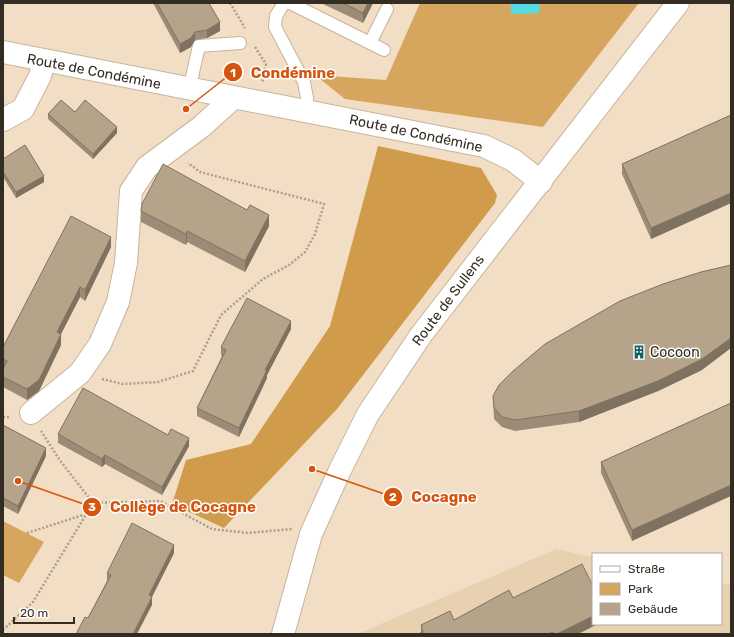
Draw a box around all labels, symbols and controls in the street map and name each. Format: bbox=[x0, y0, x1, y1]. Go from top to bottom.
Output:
street label: Route de Condémine bbox=[25, 50, 162, 93]
callout: Condémine bbox=[223, 59, 343, 86]
text: Condémine bbox=[251, 64, 335, 82]
text: 1 bbox=[230, 66, 236, 80]
street label: Route de Condémine bbox=[348, 111, 484, 156]
street label: Route de Sullens bbox=[409, 252, 488, 349]
building icon: Cocoon bbox=[631, 344, 647, 360]
place label: Cocoon bbox=[650, 344, 700, 361]
callout: Cocagne bbox=[383, 484, 484, 511]
text: Cocagne bbox=[411, 488, 477, 506]
text: 2 bbox=[389, 490, 397, 504]
callout: Collège de Cocagne bbox=[82, 493, 264, 520]
text: Collège de Cocagne bbox=[110, 498, 256, 516]
text: 3 bbox=[88, 500, 96, 514]
legend bbox=[592, 553, 722, 625]
text: Straße bbox=[628, 562, 665, 576]
text: Park bbox=[628, 582, 654, 596]
scale bar bbox=[14, 599, 74, 625]
text: Gebäude bbox=[628, 602, 678, 616]
text: 20 m bbox=[20, 606, 48, 620]

